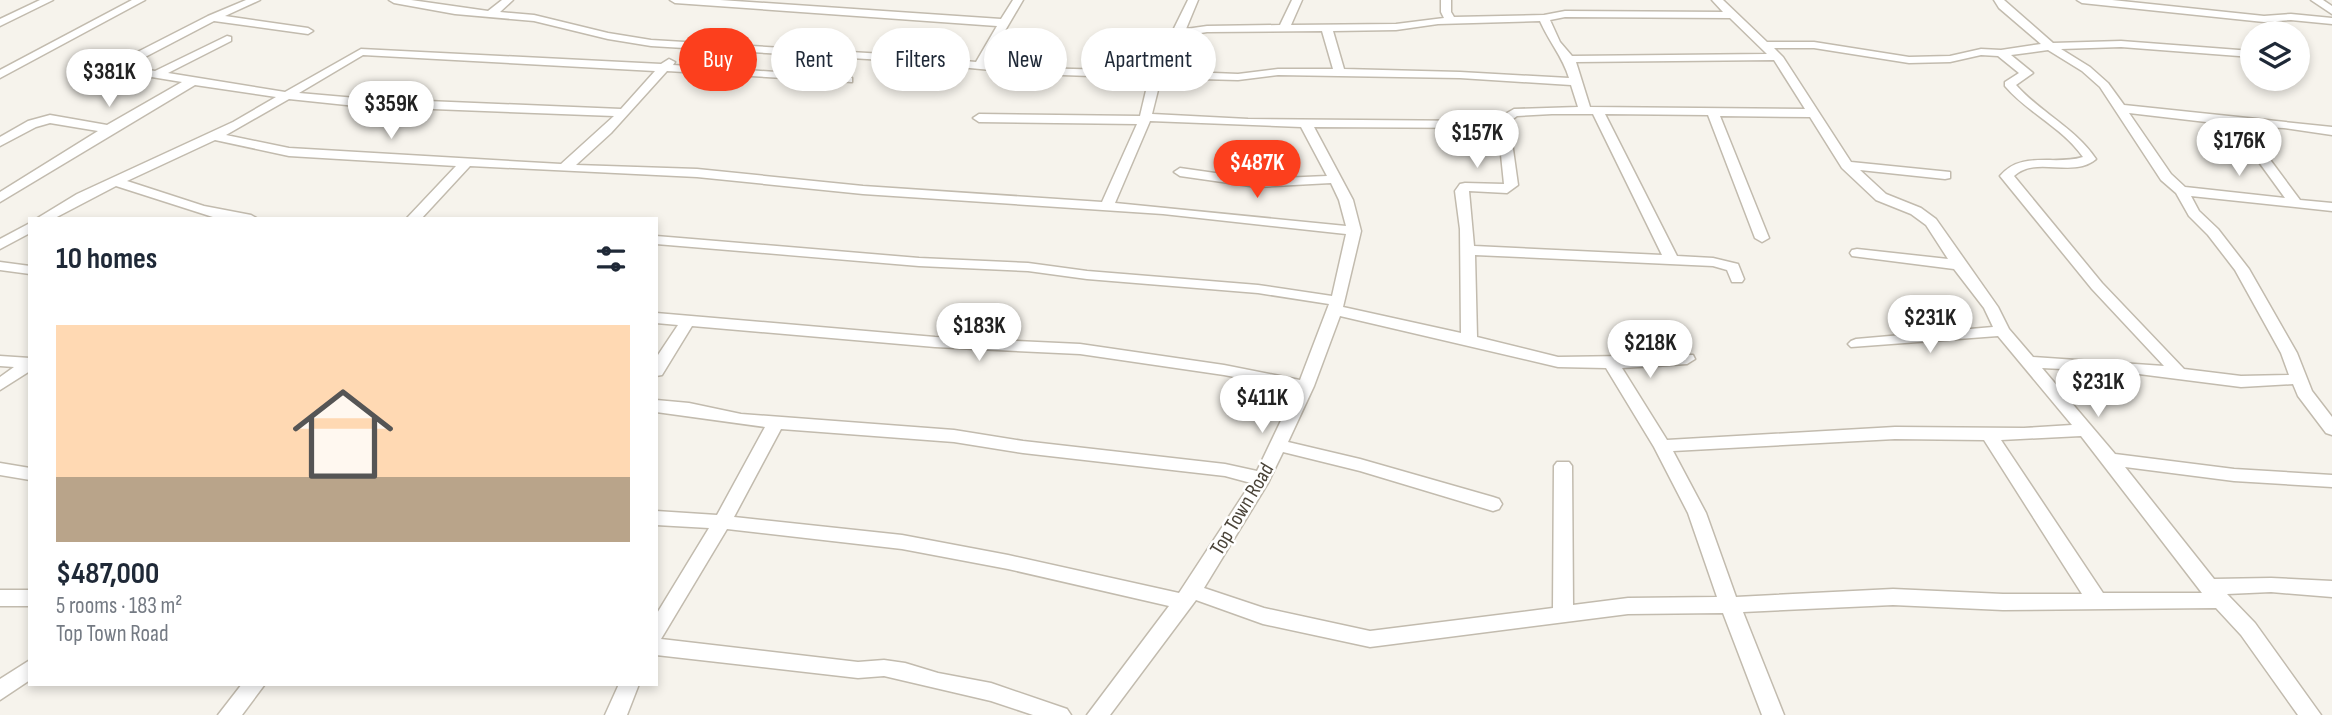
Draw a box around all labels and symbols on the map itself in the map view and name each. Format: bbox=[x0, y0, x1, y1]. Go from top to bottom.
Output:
pin: $381K bbox=[60, 50, 158, 109]
pin: $359K bbox=[342, 82, 440, 141]
pin: $157K bbox=[1428, 110, 1526, 170]
pin: $176K bbox=[2190, 118, 2288, 178]
pin: $487K bbox=[1208, 140, 1306, 200]
pin: $231K bbox=[1881, 296, 1979, 355]
pin: $183K bbox=[930, 304, 1028, 363]
pin: $218K bbox=[1601, 320, 1699, 380]
pin: $231K bbox=[2049, 360, 2147, 419]
pin: $411K bbox=[1213, 376, 1311, 435]
street label: Top Town Road bbox=[1205, 459, 1279, 559]

